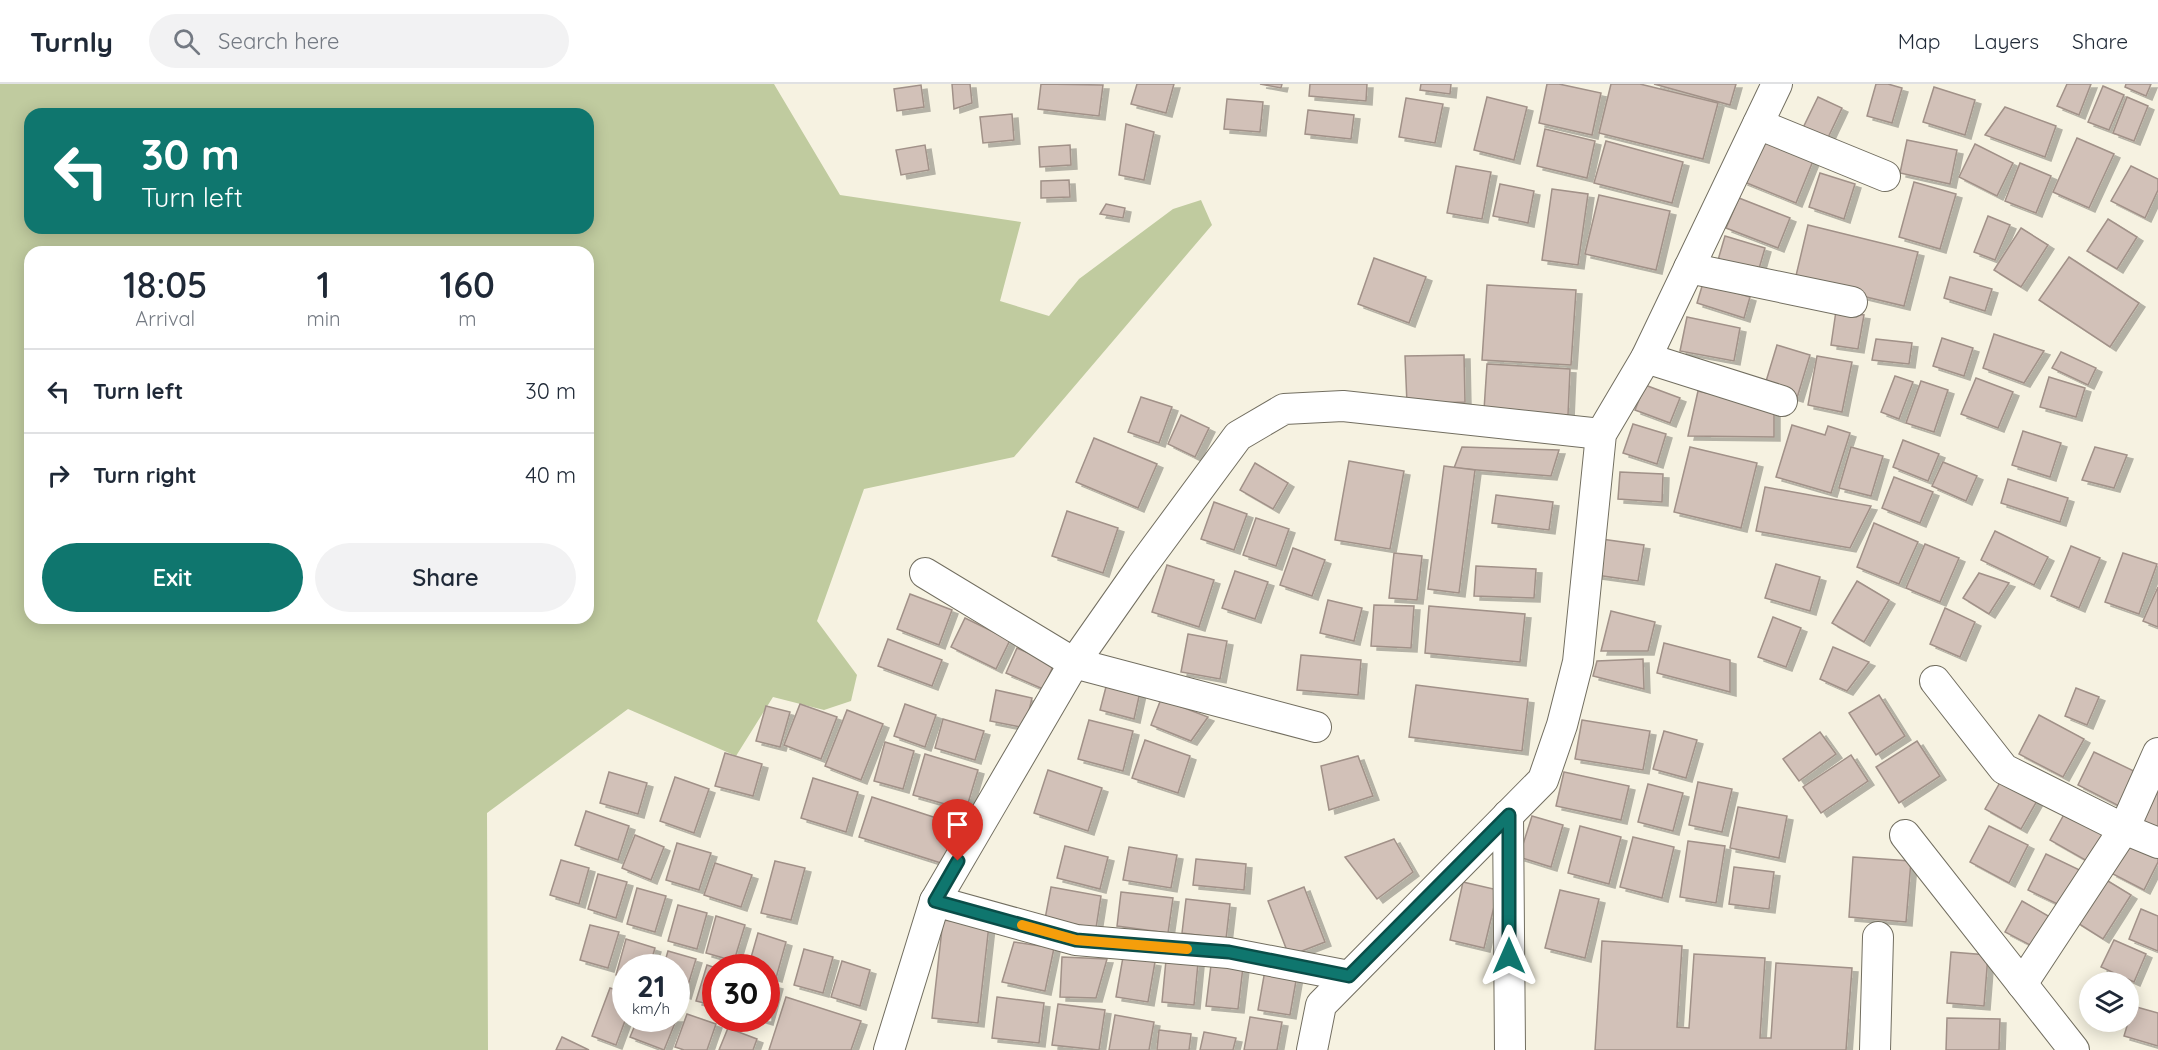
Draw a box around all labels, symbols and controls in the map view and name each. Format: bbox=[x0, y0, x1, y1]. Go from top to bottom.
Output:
search box bbox=[149, 14, 569, 68]
text: Turnly bbox=[30, 24, 113, 59]
icon: search bbox=[170, 25, 203, 58]
text: Search here bbox=[218, 27, 339, 55]
text: Map bbox=[1898, 28, 1941, 54]
text: Layers bbox=[1974, 28, 2039, 54]
text: Share bbox=[2072, 28, 2128, 54]
text: 30 m bbox=[141, 128, 240, 181]
icon: left bbox=[42, 132, 120, 210]
text: Turn left bbox=[141, 180, 243, 214]
text: 18:05 bbox=[123, 262, 207, 307]
text: 1 bbox=[317, 262, 330, 307]
text: 160 bbox=[440, 262, 495, 307]
text: Arrival bbox=[135, 306, 195, 331]
text: min bbox=[306, 306, 341, 331]
text: m bbox=[458, 306, 476, 331]
icon: left bbox=[42, 375, 75, 408]
text: Turn left bbox=[93, 377, 183, 405]
text: 30 m bbox=[525, 377, 576, 405]
icon: right bbox=[42, 459, 75, 492]
text: Turn right bbox=[93, 461, 197, 489]
text: 40 m bbox=[525, 461, 576, 489]
button: Exit bbox=[42, 543, 303, 612]
button: Share bbox=[315, 543, 576, 612]
pin bbox=[932, 799, 983, 861]
icon: arrive bbox=[941, 808, 974, 841]
position arrow bbox=[1477, 924, 1541, 988]
speed limit sign: 30 bbox=[702, 954, 780, 1032]
text: 21 bbox=[637, 967, 665, 1005]
map controls bbox=[2079, 972, 2139, 1032]
button: layers bbox=[2079, 972, 2139, 1032]
text: km/h bbox=[632, 999, 670, 1018]

